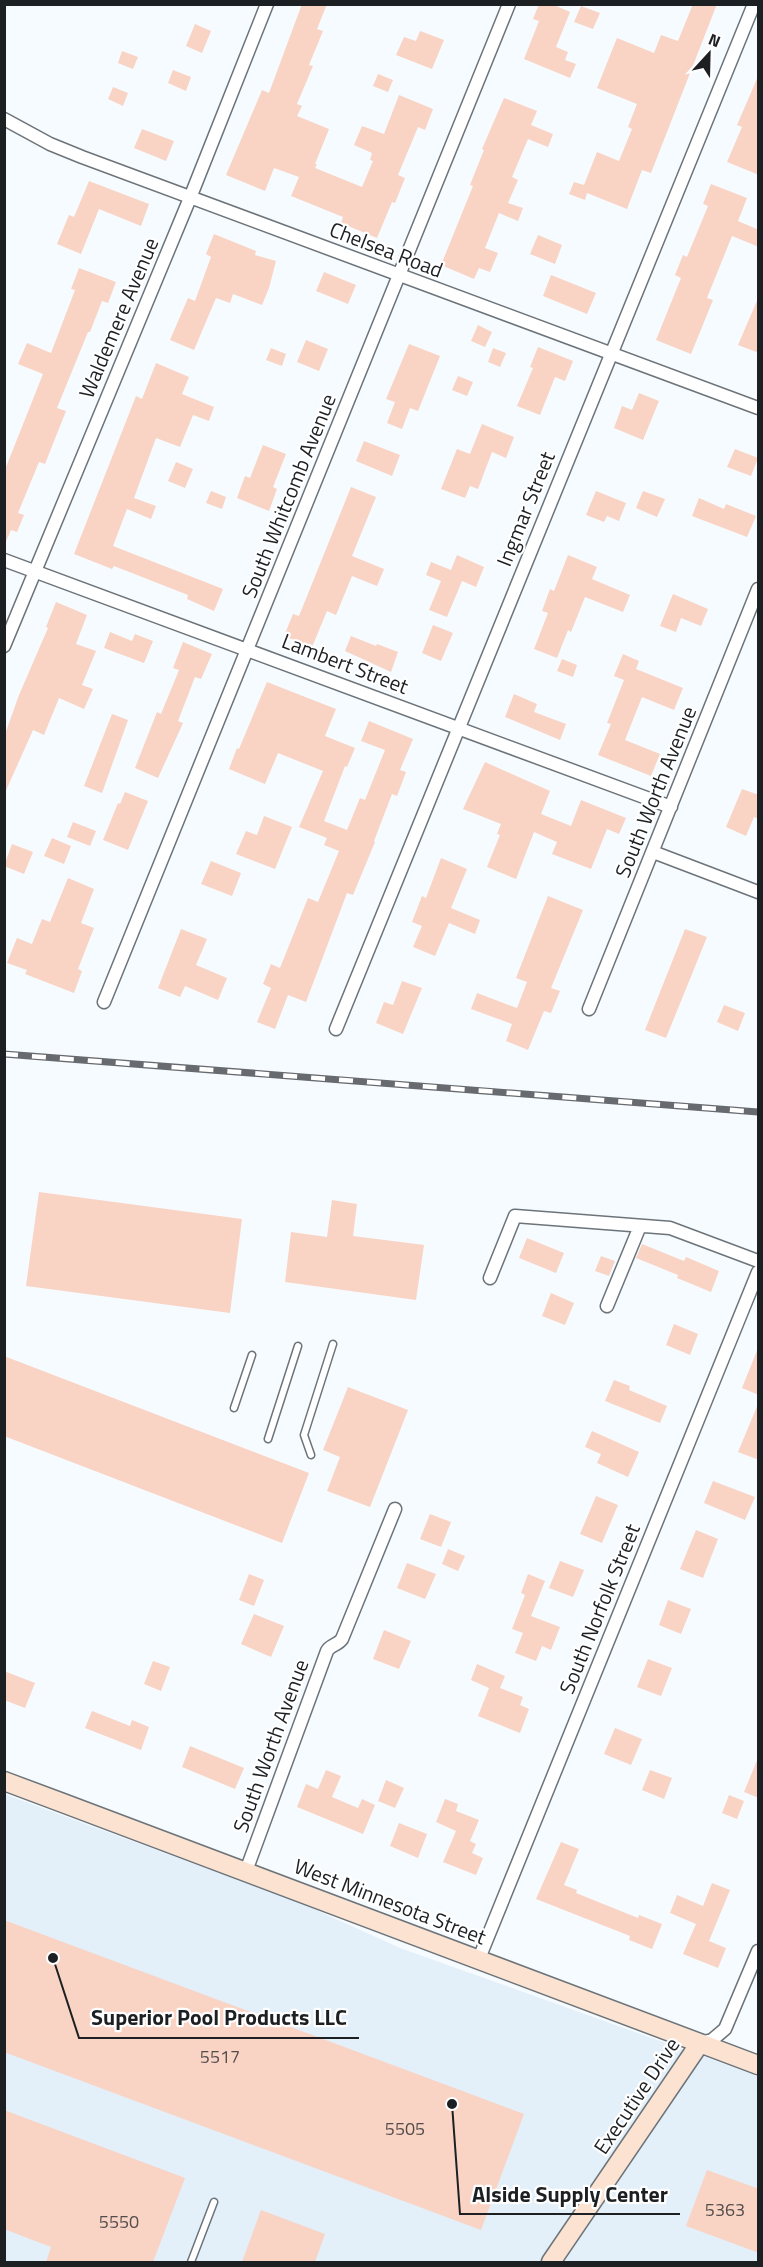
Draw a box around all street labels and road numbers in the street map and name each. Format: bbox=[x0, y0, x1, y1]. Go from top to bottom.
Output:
street label: Chelsea Road bbox=[325, 213, 448, 285]
street label: Waldemere Avenue bbox=[70, 232, 166, 403]
street label: South Whitcomb Avenue bbox=[232, 389, 344, 603]
street label: Ingmar Street bbox=[488, 446, 563, 571]
street label: Lambert Street bbox=[277, 624, 414, 702]
street label: South Worth Avenue bbox=[606, 701, 704, 882]
street label: South Norfolk Street bbox=[550, 1518, 648, 1698]
street label: South Worth Avenue bbox=[224, 1654, 316, 1837]
street label: West Minnesota Street bbox=[290, 1850, 492, 1953]
street label: Executive Drive bbox=[585, 2031, 687, 2160]

